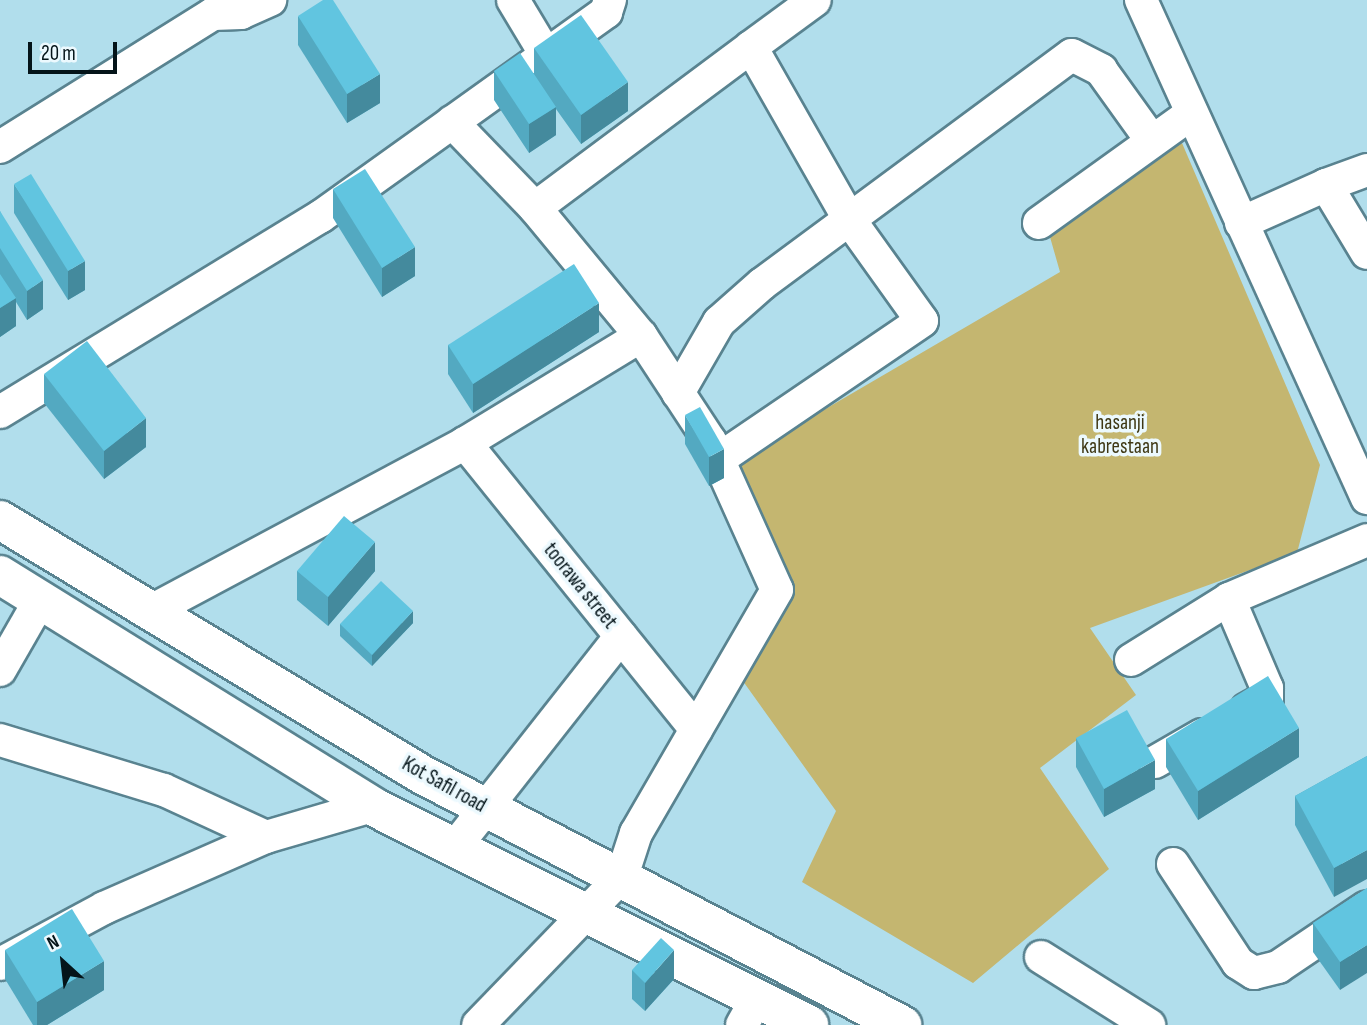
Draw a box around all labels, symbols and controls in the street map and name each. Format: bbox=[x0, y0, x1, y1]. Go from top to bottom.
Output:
scale bar bbox=[32, 28, 121, 72]
text: 20 m bbox=[41, 41, 76, 66]
park label: hasanji kabrestaan bbox=[1081, 410, 1159, 460]
street label: toorawa street bbox=[538, 538, 622, 634]
street label: Kot Safil road bbox=[398, 752, 490, 818]
north arrow bbox=[28, 927, 98, 997]
text: N bbox=[43, 930, 63, 955]

